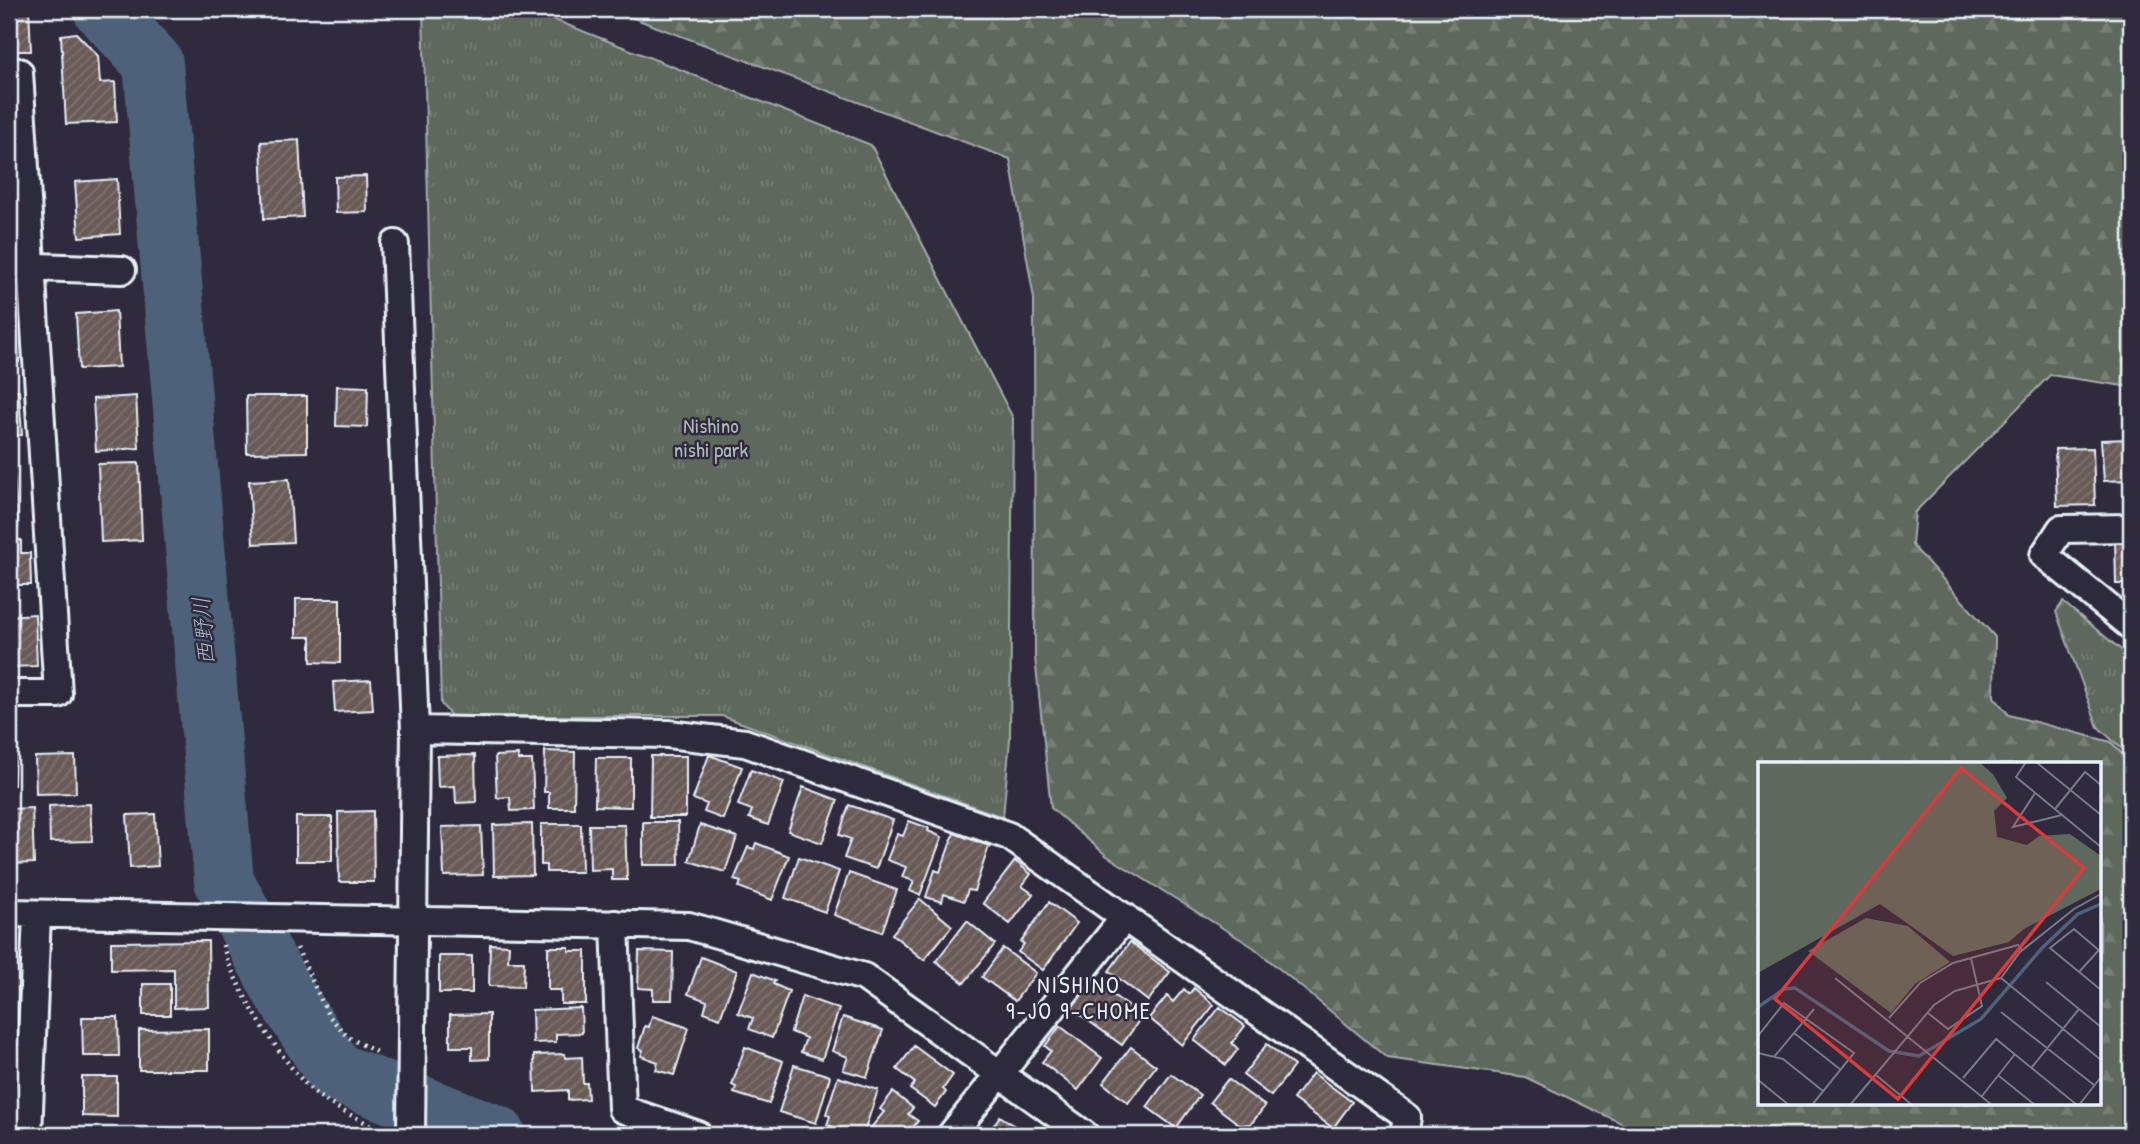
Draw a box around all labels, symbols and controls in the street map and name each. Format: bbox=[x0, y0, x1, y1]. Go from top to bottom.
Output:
park label: Nishino nishi park bbox=[674, 411, 749, 464]
water label: 西野川 bbox=[185, 595, 221, 667]
inset map bbox=[1758, 762, 2102, 1106]
district label: NISHINO 9-JO 9-CHOME bbox=[1006, 969, 1152, 1026]

